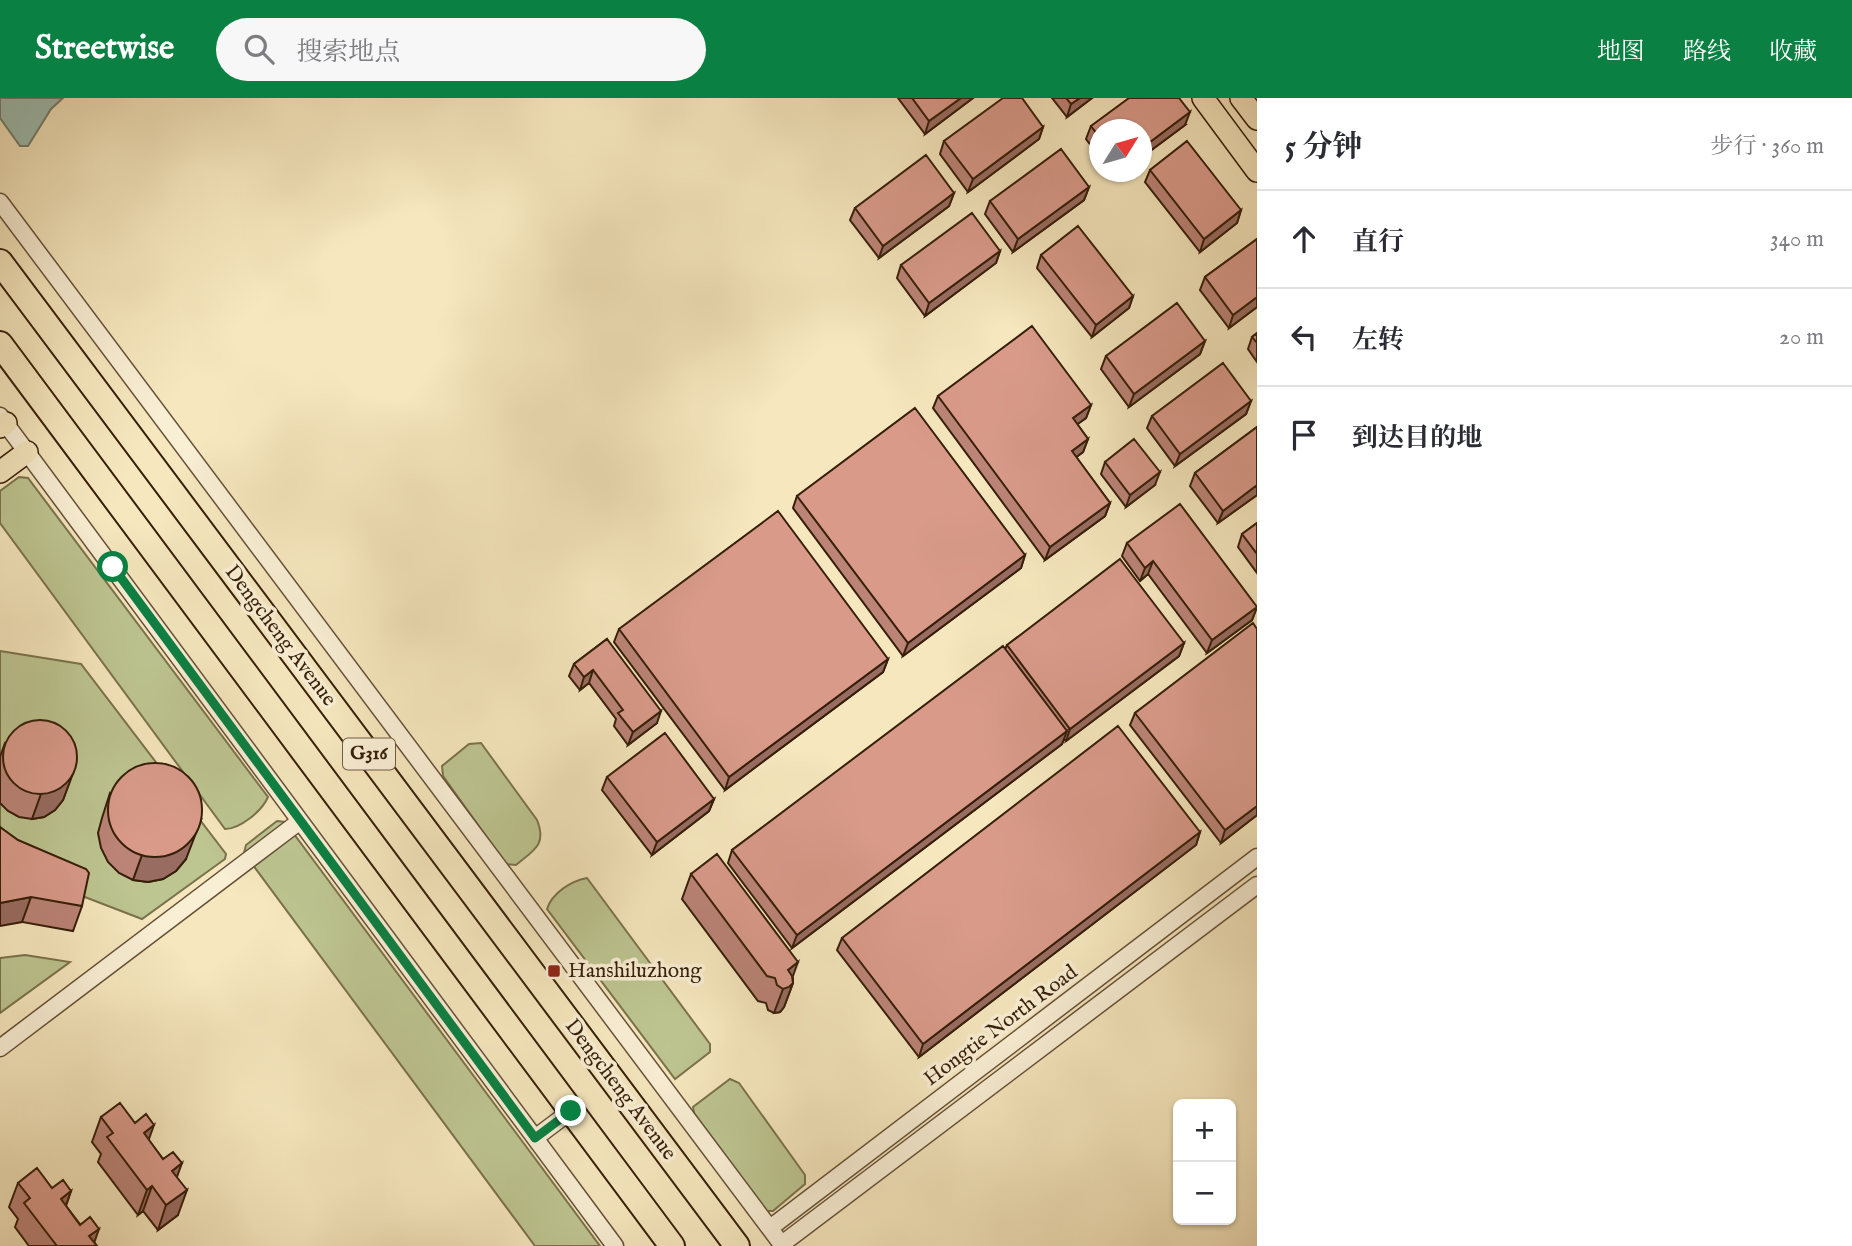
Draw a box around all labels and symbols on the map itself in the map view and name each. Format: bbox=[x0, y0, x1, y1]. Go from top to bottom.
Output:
north arrow bbox=[1089, 119, 1152, 182]
route start bbox=[97, 551, 128, 582]
street label: Dengcheng Avenue bbox=[218, 560, 342, 712]
road number: G316 bbox=[343, 738, 395, 769]
place label: Hanshiluzhong bbox=[568, 958, 702, 985]
street label: Hongtie North Road bbox=[919, 959, 1084, 1093]
marker: Hanshiluzhong bbox=[546, 963, 562, 979]
street label: Dengcheng Avenue bbox=[558, 1014, 682, 1166]
route end bbox=[555, 1095, 586, 1126]

